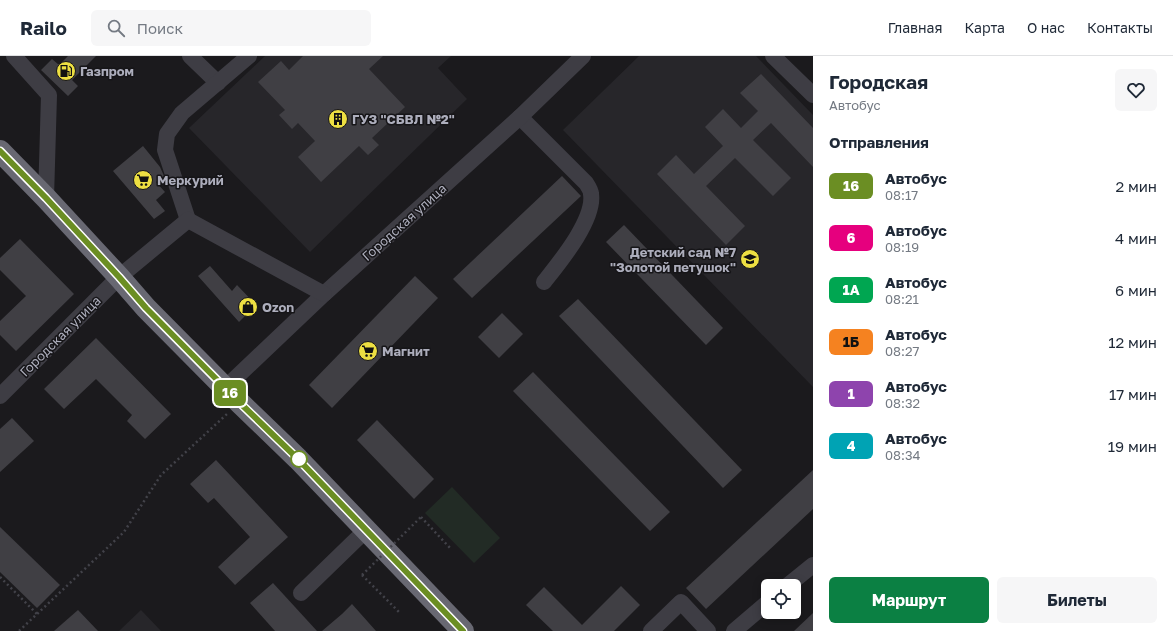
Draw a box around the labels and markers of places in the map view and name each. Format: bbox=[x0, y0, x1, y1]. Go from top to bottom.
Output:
fuel station icon: Газпром bbox=[55, 60, 77, 82]
place label: Газпром bbox=[80, 63, 134, 79]
building icon: ГУЗ "СБВЛ №2" bbox=[327, 108, 349, 130]
place label: ГУЗ "СБВЛ №2" bbox=[352, 111, 455, 127]
supermarket icon: Меркурий bbox=[132, 169, 154, 191]
place label: Меркурий bbox=[157, 172, 224, 188]
place label: Детский сад №7 "Золотой петушок" bbox=[610, 244, 736, 275]
school or university icon: Детский сад №7 "Золотой петушок" bbox=[739, 248, 761, 270]
shop icon: Ozon bbox=[237, 296, 259, 318]
place label: Ozon bbox=[262, 299, 294, 315]
supermarket icon: Магнит bbox=[357, 340, 379, 362]
place label: Магнит bbox=[382, 343, 430, 359]
unlabelled marker bbox=[290, 450, 308, 468]

